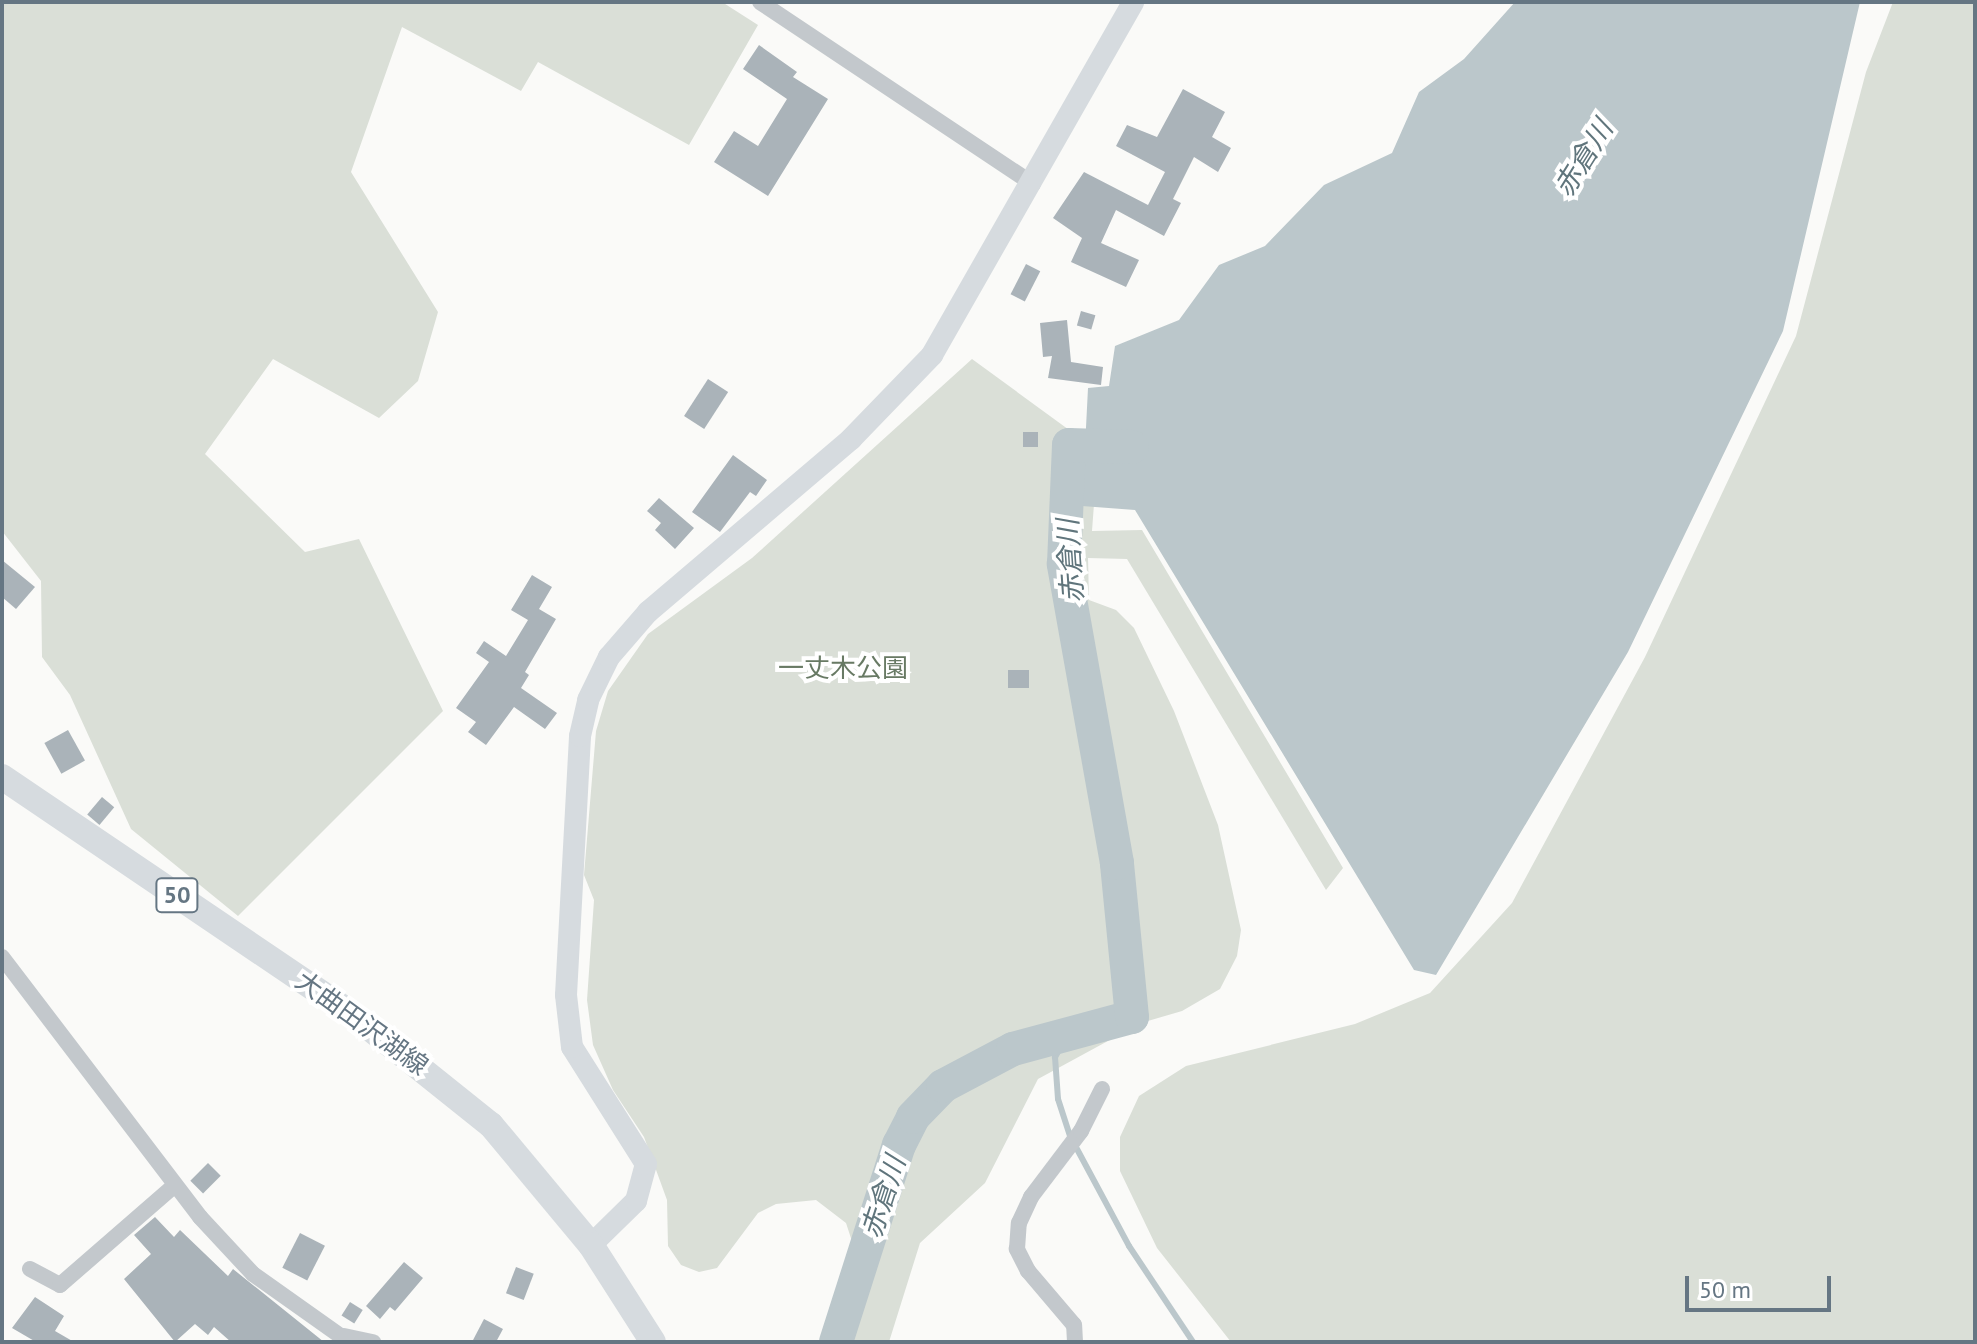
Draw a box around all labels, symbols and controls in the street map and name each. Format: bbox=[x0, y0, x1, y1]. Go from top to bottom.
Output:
water label: 赤倉川 bbox=[1546, 113, 1620, 203]
water label: 赤倉川 bbox=[1050, 518, 1090, 604]
park label: 一丈木公園 bbox=[778, 652, 908, 684]
road number: 50 bbox=[155, 875, 199, 915]
street label: 大曲田沢湖線 bbox=[290, 965, 434, 1081]
water label: 赤倉川 bbox=[854, 1152, 912, 1242]
scale bar bbox=[1689, 1260, 1835, 1310]
text: 50 m bbox=[1699, 1274, 1751, 1305]

